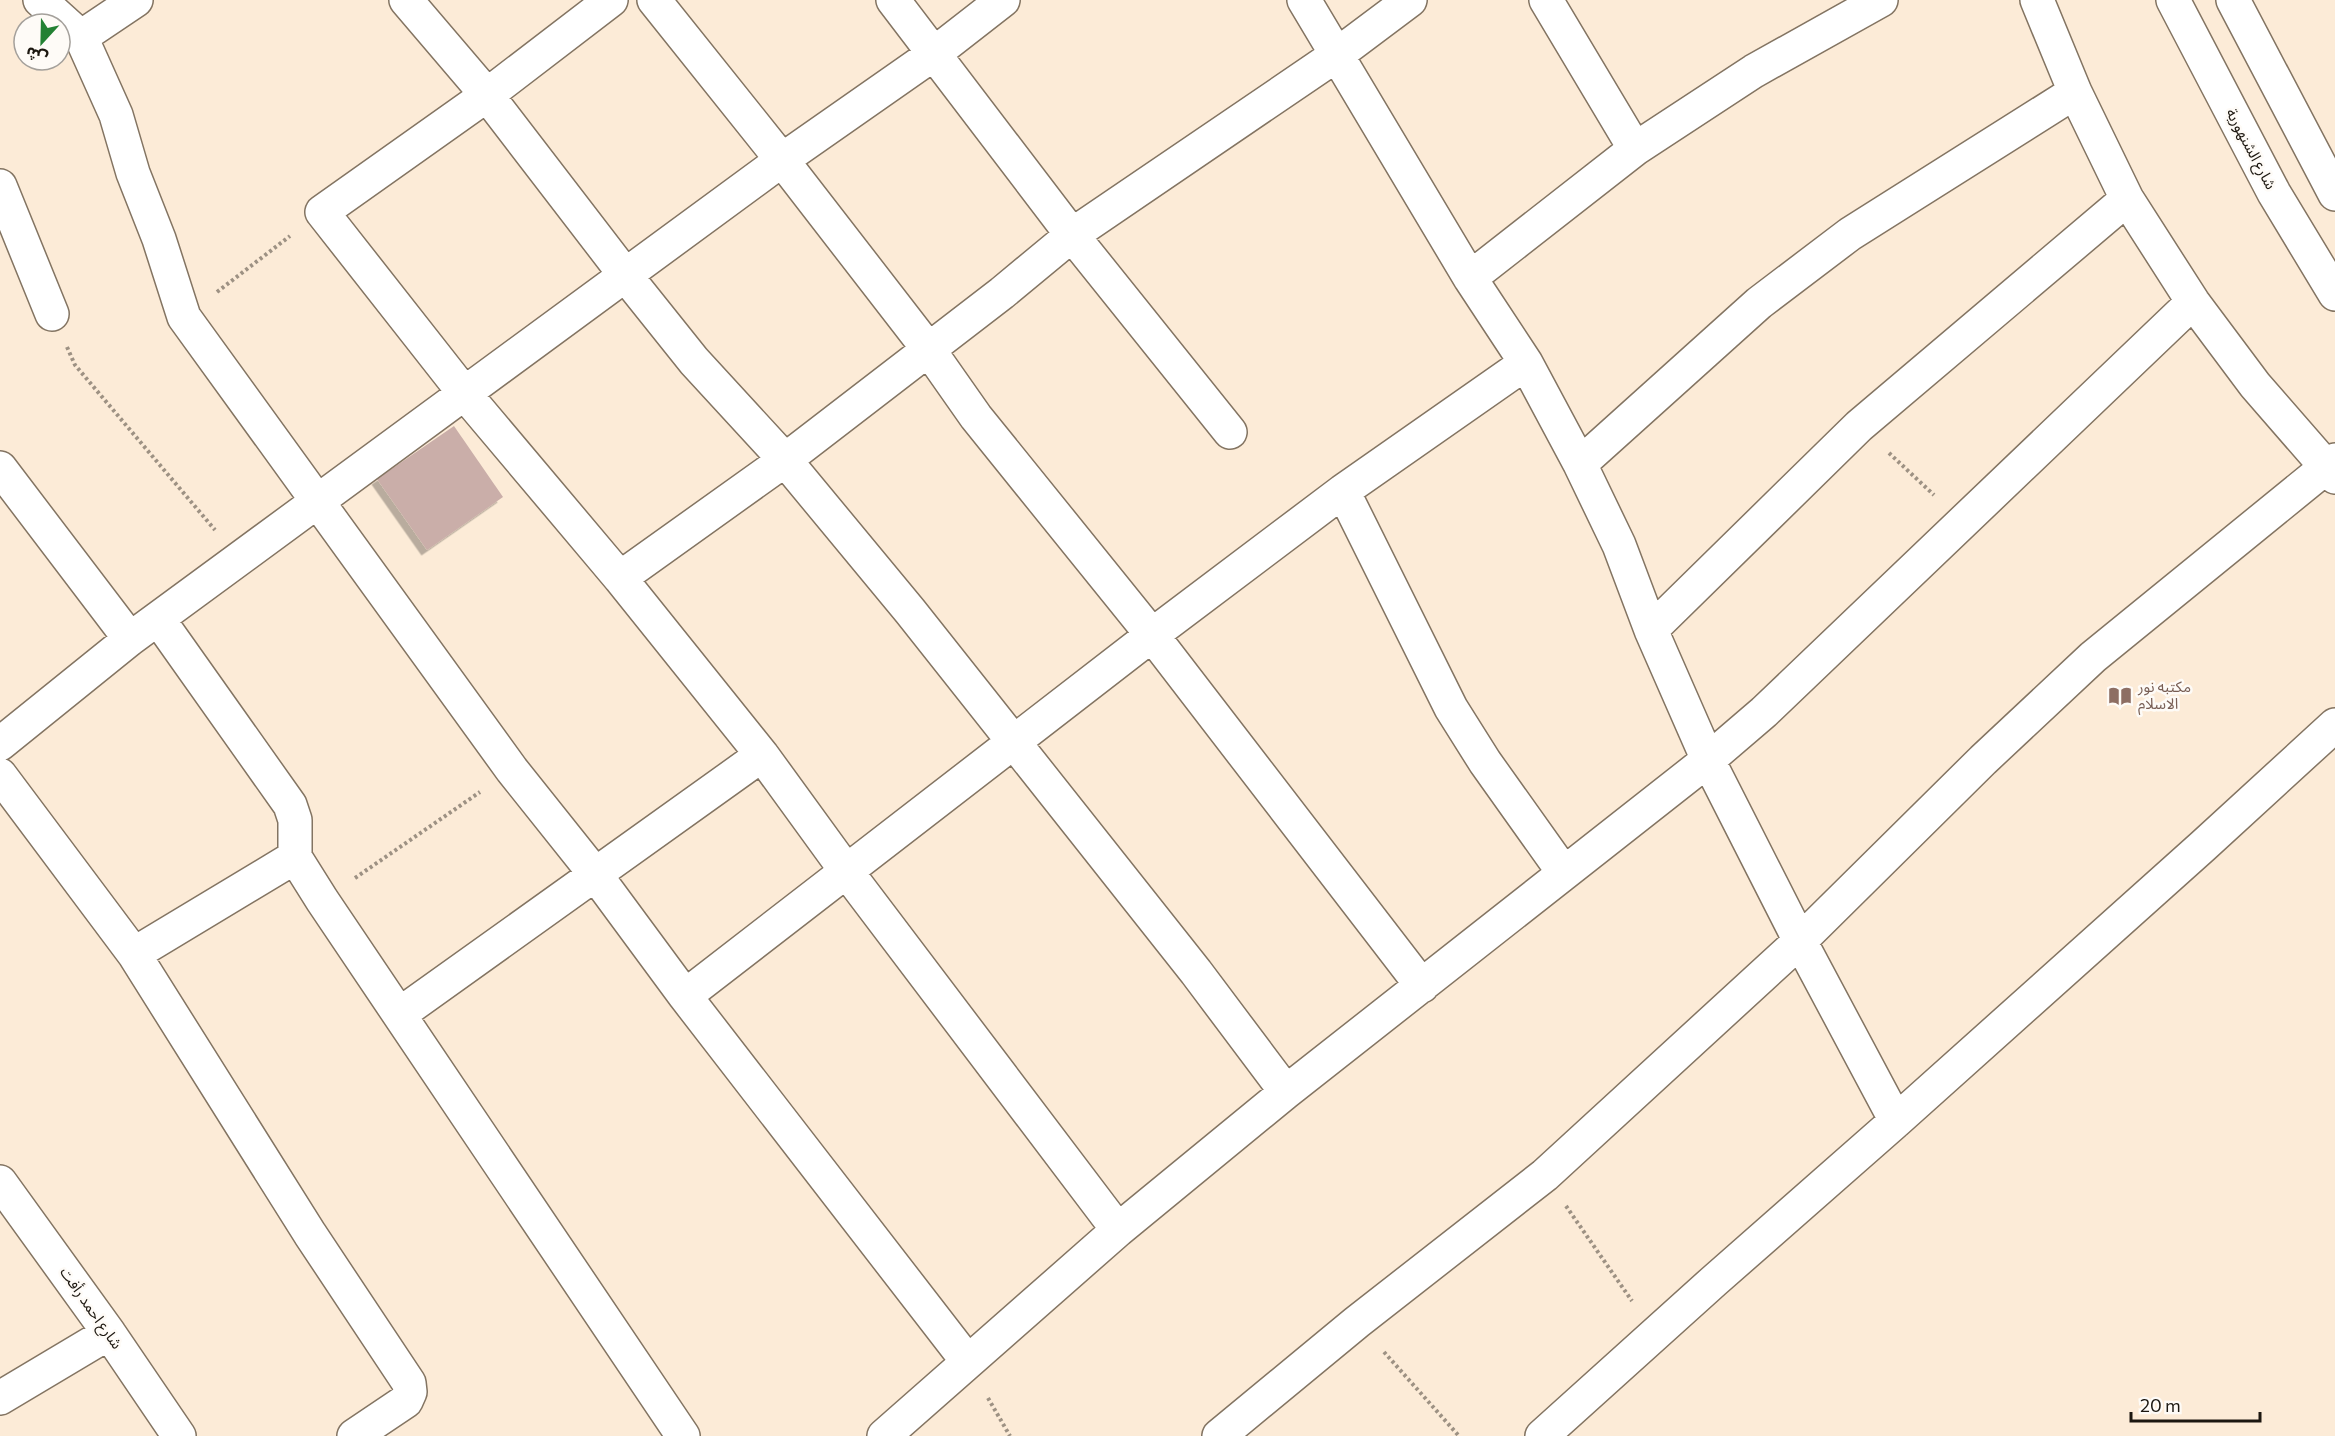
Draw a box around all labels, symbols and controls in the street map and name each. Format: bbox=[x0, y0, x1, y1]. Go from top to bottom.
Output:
north arrow bbox=[12, 12, 72, 72]
text: ش bbox=[22, 43, 50, 69]
street label: شارع الشنهورية bbox=[2220, 105, 2281, 194]
place label: مكتبه نور الاسلام bbox=[2137, 677, 2191, 715]
library icon: مكتبه نور الاسلام bbox=[2107, 683, 2133, 709]
street label: شارع احمد رأفت bbox=[54, 1263, 127, 1354]
scale bar bbox=[2131, 1385, 2260, 1423]
text: 20 m bbox=[2140, 1394, 2181, 1416]

